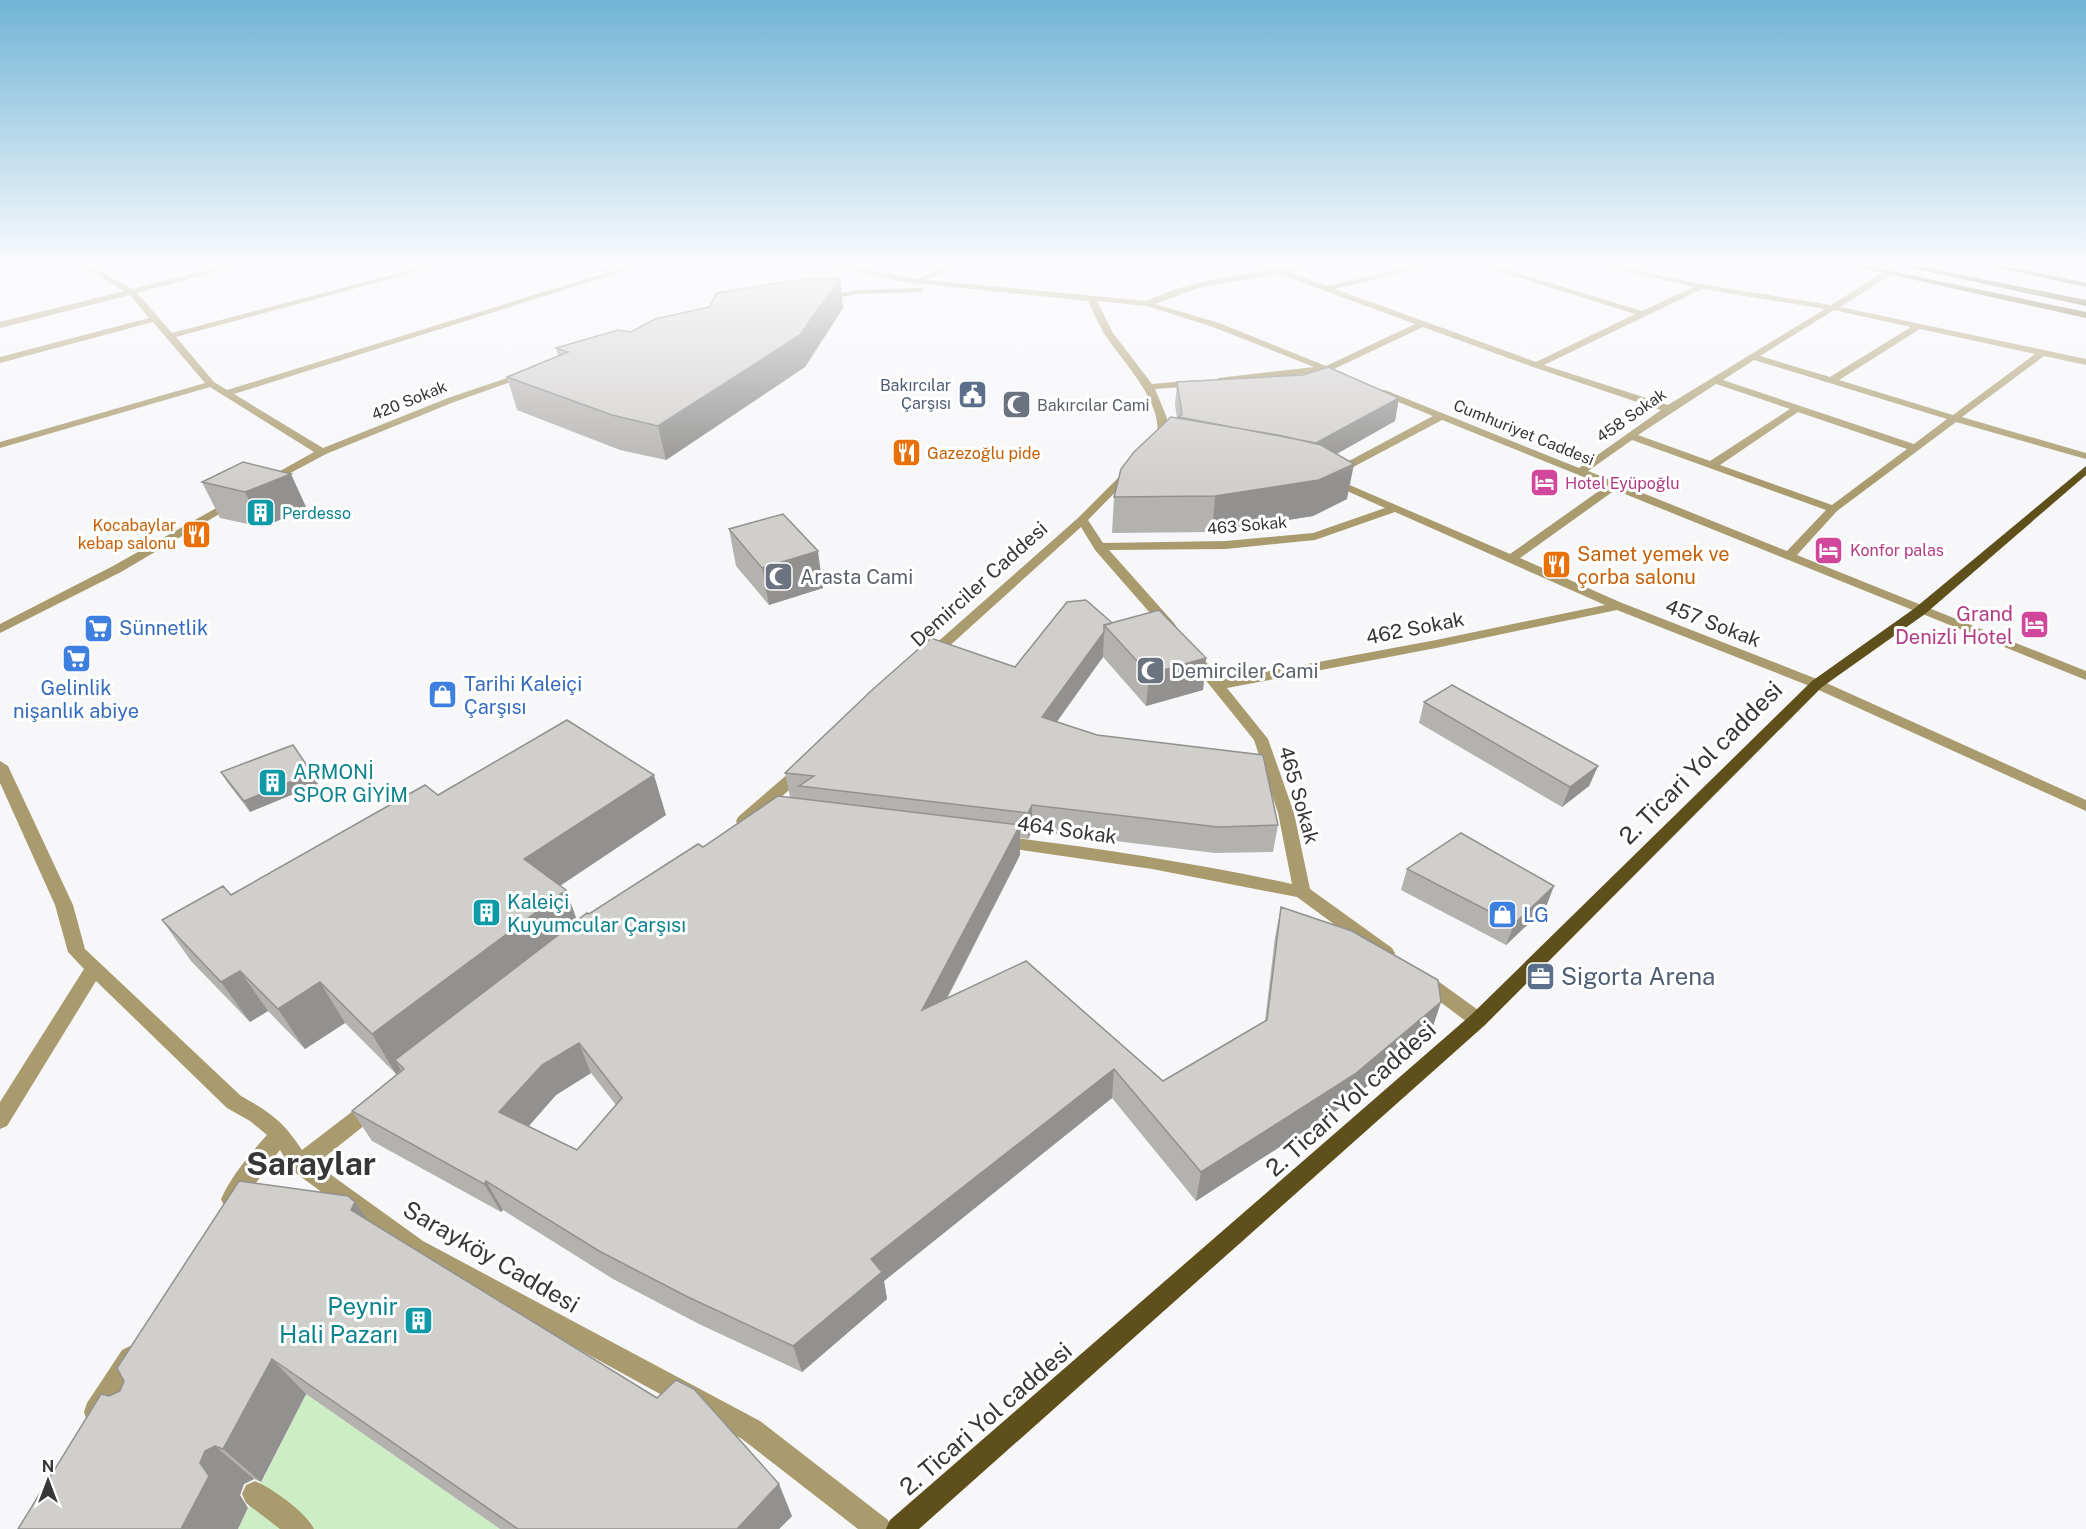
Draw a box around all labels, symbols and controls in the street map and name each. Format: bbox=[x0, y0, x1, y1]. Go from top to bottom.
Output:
place label: Bakırcılar Çarşısı bbox=[880, 376, 951, 413]
street label: 420 Sokak bbox=[369, 377, 450, 424]
public building icon: Bakırcılar Çarşısı bbox=[956, 378, 988, 410]
street label: 458 Sokak bbox=[1593, 384, 1670, 446]
mosque icon: Bakırcılar Cami bbox=[1000, 389, 1032, 421]
place label: Bakırcılar Cami bbox=[1037, 396, 1150, 415]
street label: Cumhuriyet Caddesi bbox=[1451, 396, 1597, 469]
restaurant icon: Gazezoğlu pide bbox=[890, 437, 922, 469]
place label: Gazezoğlu pide bbox=[927, 444, 1041, 463]
hotel icon: Hotel Eyüpoğlu bbox=[1528, 467, 1560, 499]
place label: Hotel Eyüpoğlu bbox=[1565, 474, 1680, 493]
building icon: Perdesso bbox=[245, 497, 277, 529]
place label: Perdesso bbox=[282, 504, 351, 523]
street label: 463 Sokak bbox=[1206, 513, 1288, 538]
place label: Kocabaylar kebap salonu bbox=[78, 516, 176, 553]
street label: Demirciler Caddesi bbox=[906, 516, 1052, 652]
restaurant icon: Kocabaylar kebap salonu bbox=[181, 518, 213, 550]
hotel icon: Konfor palas bbox=[1813, 534, 1845, 566]
place label: Konfor palas bbox=[1850, 541, 1944, 560]
place label: Samet yemek ve çorba salonu bbox=[1577, 542, 1730, 589]
restaurant icon: Samet yemek ve çorba salonu bbox=[1540, 549, 1572, 581]
mosque icon: Arasta Cami bbox=[763, 561, 795, 593]
place label: Arasta Cami bbox=[800, 565, 913, 589]
street label: 457 Sokak bbox=[1662, 594, 1764, 652]
place label: Grand Denizli Hotel bbox=[1895, 602, 2013, 649]
street label: 462 Sokak bbox=[1364, 607, 1466, 649]
hotel icon: Grand Denizli Hotel bbox=[2018, 609, 2050, 641]
supermarket icon: Sünnetlik bbox=[82, 612, 114, 644]
place label: Sünnetlik bbox=[119, 616, 208, 640]
supermarket icon: Gelinlik nişanlık abiye bbox=[60, 642, 92, 674]
mosque icon: Demirciler Cami bbox=[1134, 655, 1166, 687]
place label: Demirciler Cami bbox=[1171, 659, 1319, 683]
place label: Tarihi Kaleiçi Çarşısı bbox=[464, 672, 582, 719]
street label: 2. Ticari Yol caddesi bbox=[1613, 675, 1788, 850]
place label: Gelinlik nişanlık abiye bbox=[13, 676, 139, 723]
shop icon: Tarihi Kaleiçi Çarşısı bbox=[427, 679, 459, 711]
street label: 465 Sokak bbox=[1274, 743, 1324, 847]
place label: ARMONİ SPOR GİYİM bbox=[293, 760, 408, 807]
building icon: ARMONİ SPOR GİYİM bbox=[256, 767, 288, 799]
street label: 464 Sokak bbox=[1016, 811, 1118, 849]
place label: Kaleiçi Kuyumcular Çarşısı bbox=[507, 890, 686, 937]
building icon: Kaleiçi Kuyumcular Çarşısı bbox=[470, 897, 502, 929]
shop icon: LG bbox=[1486, 899, 1518, 931]
place label: LG bbox=[1523, 903, 1549, 927]
office icon: Sigorta Arena bbox=[1524, 961, 1556, 993]
place label: Sigorta Arena bbox=[1561, 962, 1715, 990]
street label: 2. Ticari Yol caddesi bbox=[1260, 1015, 1441, 1182]
district label: Saraylar bbox=[246, 1145, 376, 1182]
street label: Sarayköy Caddesi bbox=[398, 1194, 585, 1318]
place label: Peynir Hali Pazarı bbox=[279, 1292, 398, 1348]
building icon: Peynir Hali Pazarı bbox=[403, 1305, 435, 1337]
street label: 2. Ticari Yol caddesi bbox=[894, 1336, 1077, 1501]
north arrow bbox=[18, 1451, 78, 1511]
text: N bbox=[42, 1457, 54, 1476]

